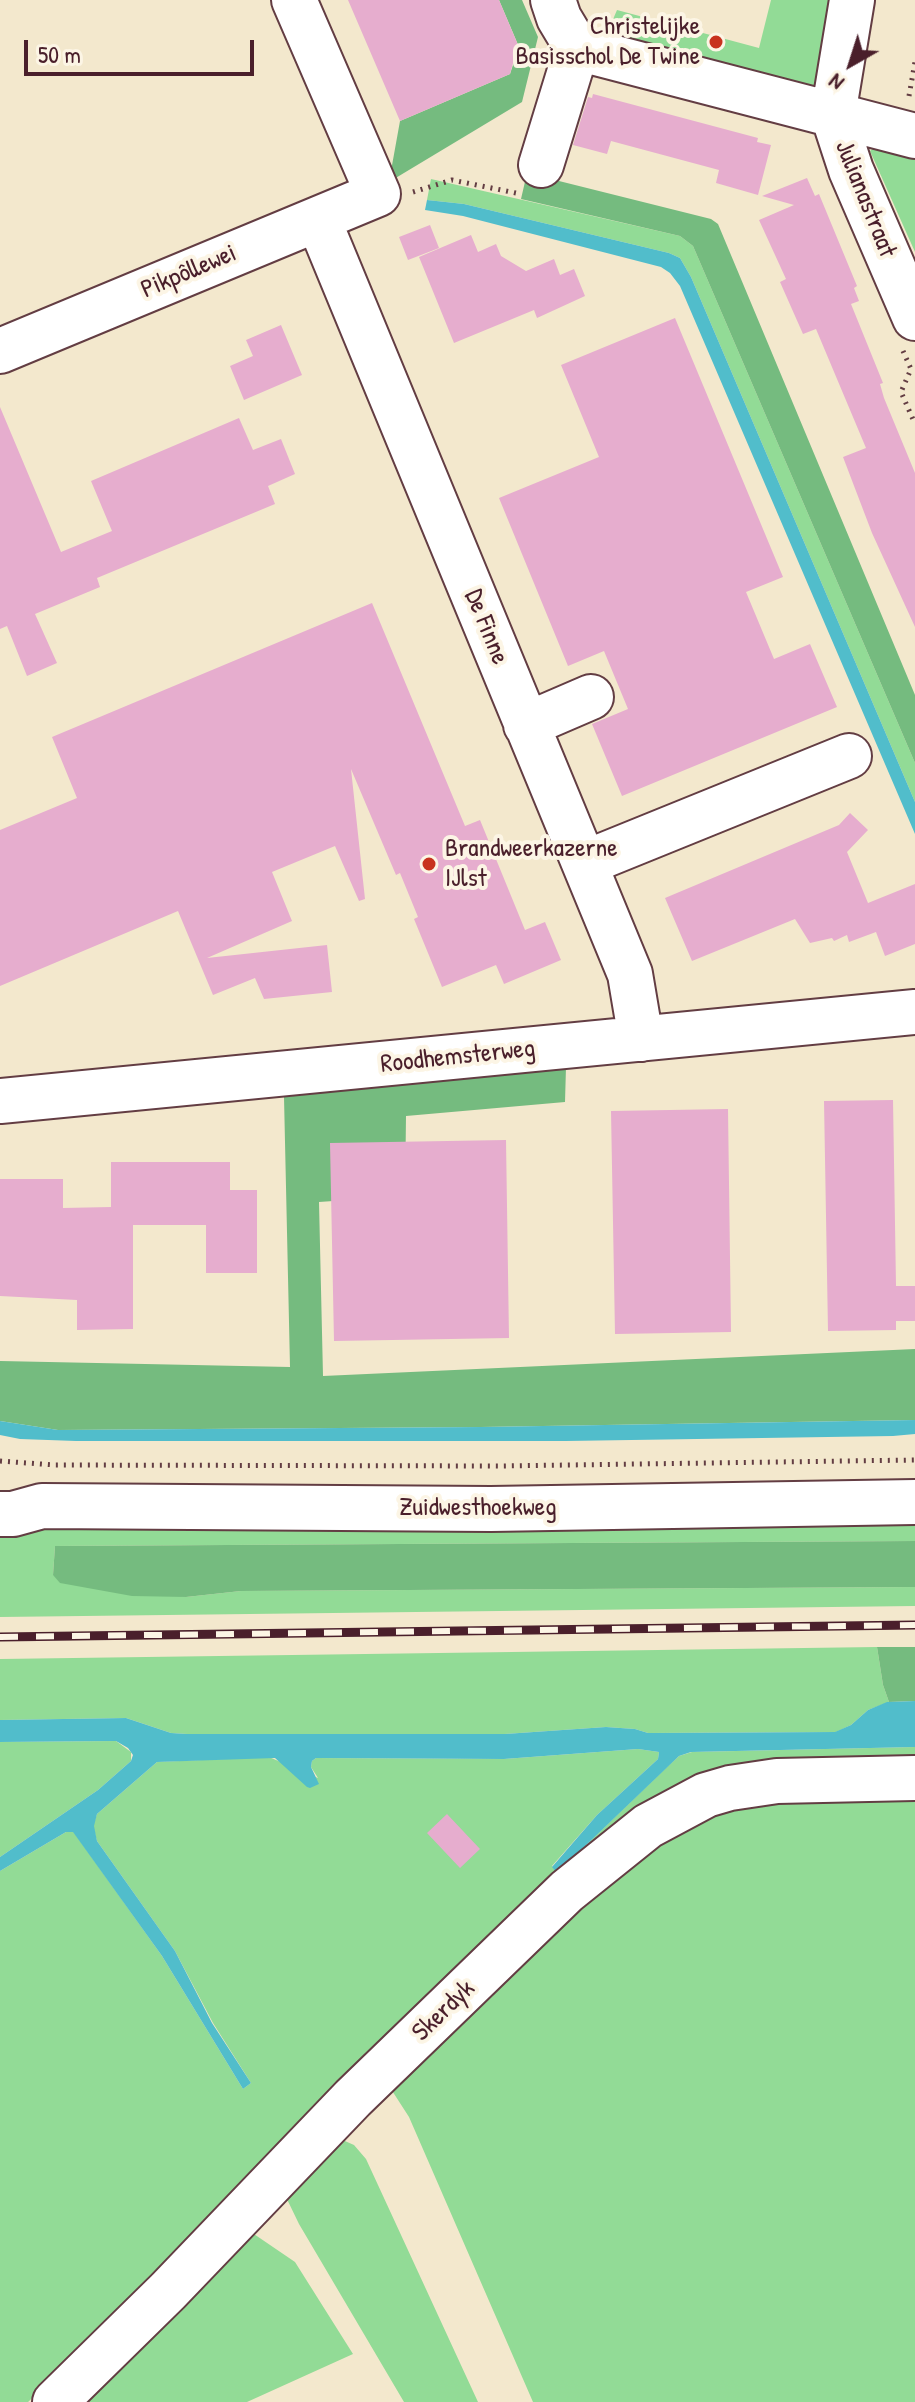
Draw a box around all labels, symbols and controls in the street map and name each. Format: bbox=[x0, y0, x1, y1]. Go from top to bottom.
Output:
place label: Christelijke Basisschol De Twine bbox=[516, 11, 700, 72]
scale bar bbox=[28, 24, 258, 74]
north arrow bbox=[811, 24, 891, 104]
marker: Christelijke Basisschol De Twine bbox=[707, 33, 725, 51]
text: 50 m bbox=[38, 38, 81, 70]
text: N bbox=[822, 67, 850, 98]
street label: Julianastraat bbox=[827, 136, 903, 262]
street label: Pikpôllewei bbox=[137, 238, 241, 306]
street label: De Finne bbox=[457, 585, 515, 669]
place label: Brandweerkazerne IJlst bbox=[445, 833, 618, 894]
marker: Brandweerkazerne IJlst bbox=[420, 855, 438, 873]
street label: Roodhemsterweg bbox=[379, 1033, 537, 1081]
street label: Zuidwesthoekweg bbox=[399, 1492, 557, 1524]
street label: Skerdyk bbox=[406, 1974, 482, 2048]

